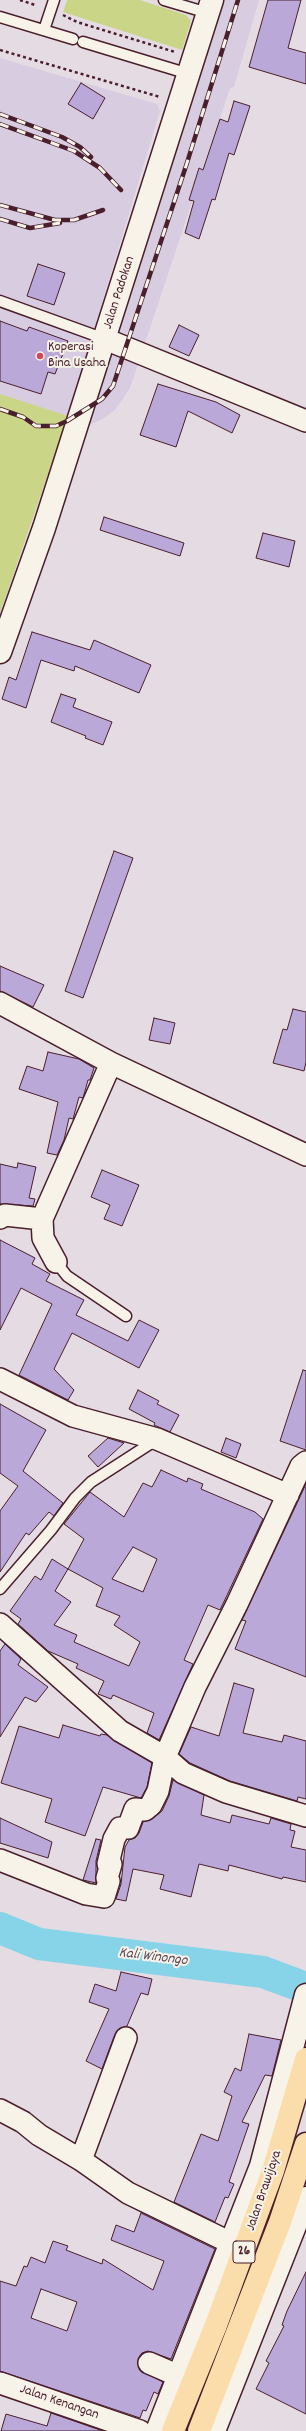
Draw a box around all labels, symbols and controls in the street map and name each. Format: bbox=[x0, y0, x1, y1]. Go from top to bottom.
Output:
street label: Jalan Padokan bbox=[100, 254, 140, 332]
place label: Koperasi Bina Usaha bbox=[48, 340, 106, 372]
marker: Koperasi Bina Usaha bbox=[35, 351, 45, 361]
water label: Kali Winongo bbox=[118, 1945, 188, 1971]
street label: Jalan Brawijaya bbox=[243, 2149, 287, 2233]
road number: 26 bbox=[233, 2241, 255, 2263]
street label: Jalan Kenangan bbox=[17, 2382, 101, 2424]

